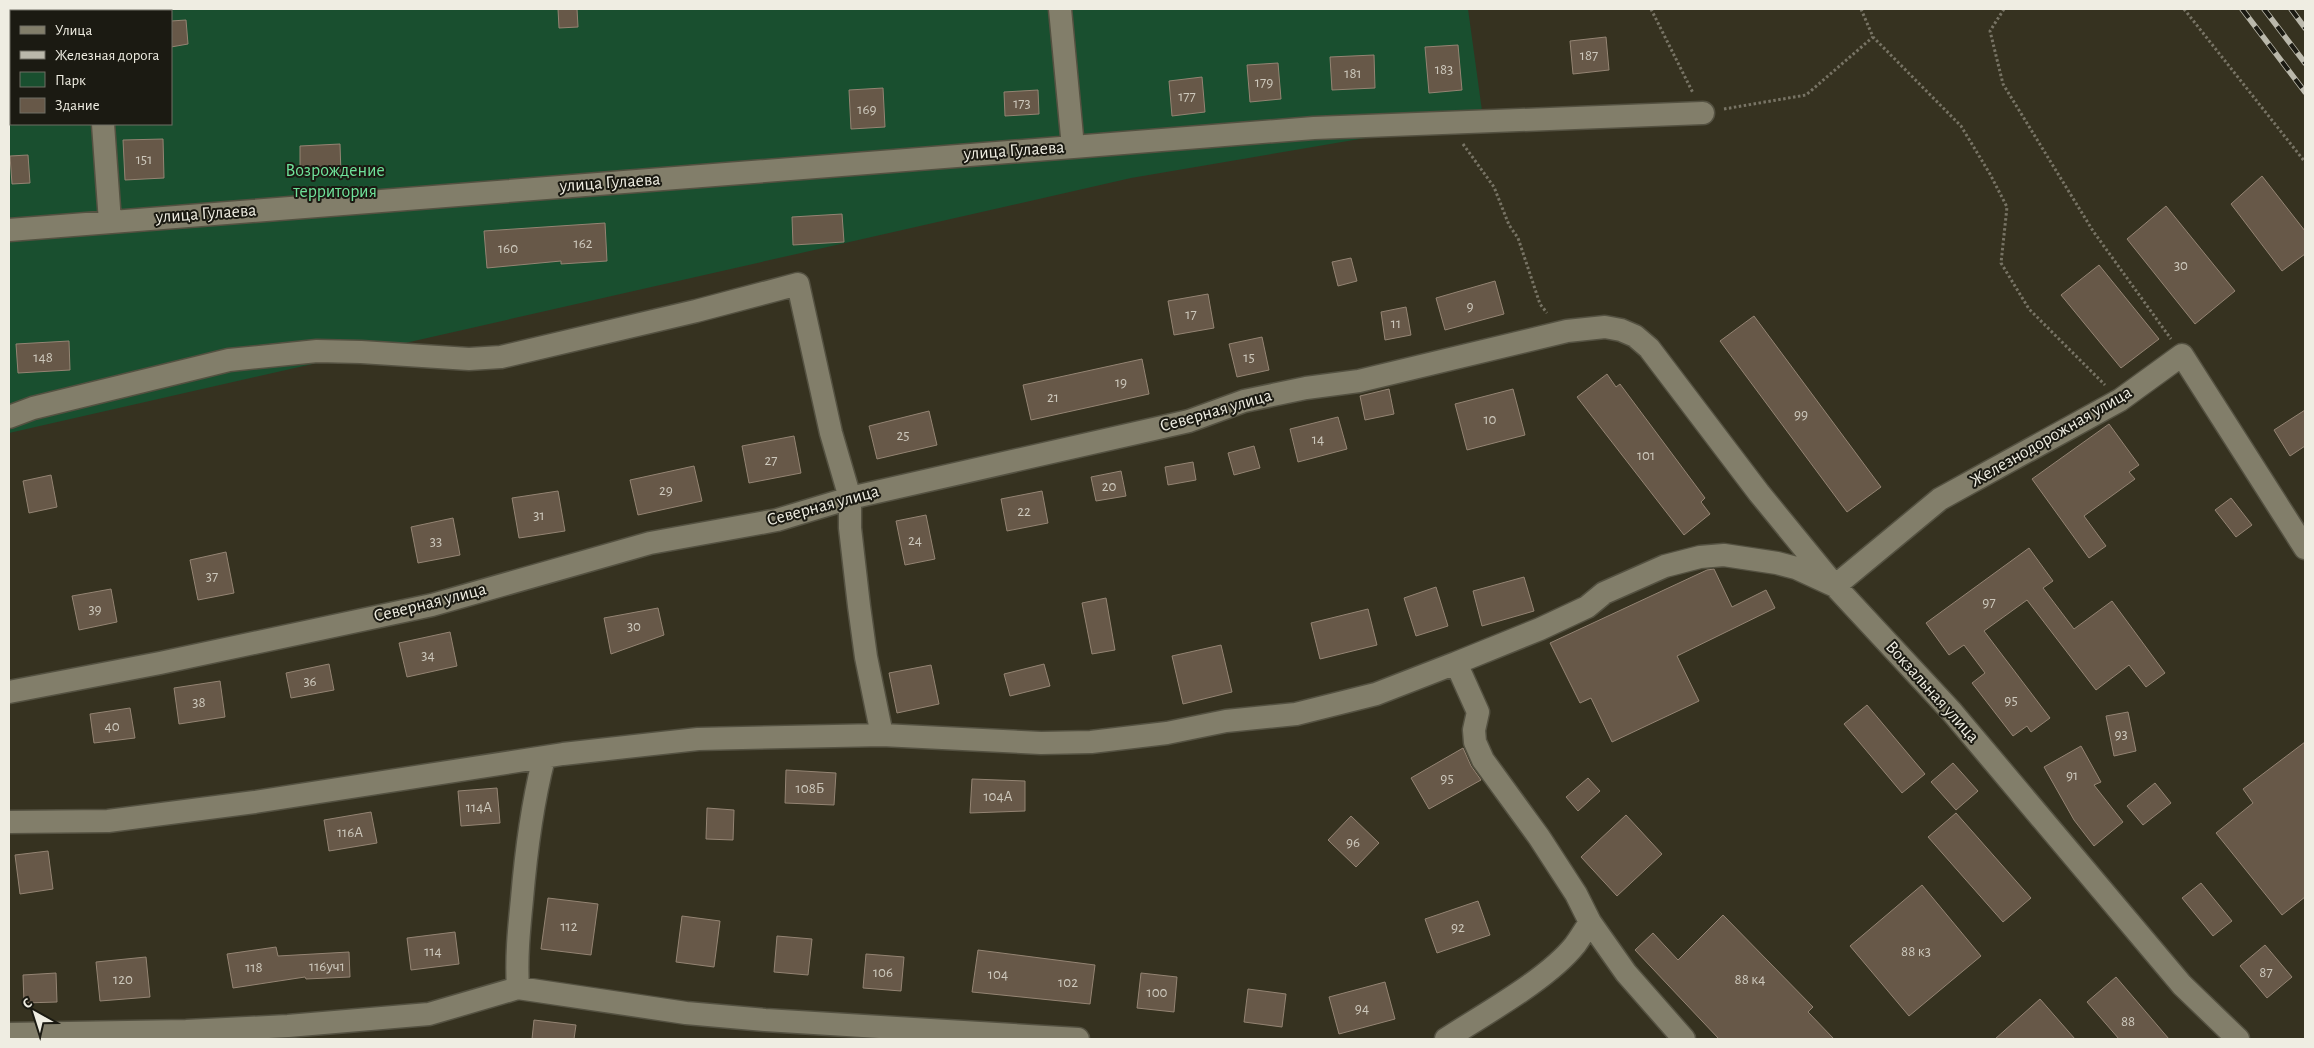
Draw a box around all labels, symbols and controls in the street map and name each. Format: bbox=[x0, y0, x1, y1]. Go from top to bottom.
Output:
legend bbox=[10, 10, 172, 125]
text: Улица bbox=[55, 23, 92, 38]
text: Железная дорога bbox=[55, 48, 160, 63]
house number: 187 bbox=[1580, 48, 1598, 63]
house number: 183 bbox=[1435, 62, 1453, 77]
house number: 181 bbox=[1344, 66, 1362, 81]
text: Парк bbox=[55, 73, 86, 88]
house number: 179 bbox=[1255, 75, 1273, 90]
house number: 177 bbox=[1178, 89, 1196, 104]
house number: 173 bbox=[1013, 96, 1031, 111]
text: Здание bbox=[55, 98, 100, 113]
house number: 169 bbox=[857, 102, 877, 117]
street label: улица Гулаева bbox=[962, 139, 1065, 164]
house number: 151 bbox=[136, 152, 152, 167]
park label: Возрождение территория bbox=[285, 162, 385, 201]
street label: улица Гулаева bbox=[558, 171, 661, 196]
street label: улица Гулаева bbox=[154, 202, 257, 227]
house number: 162 bbox=[573, 236, 593, 251]
house number: 160 bbox=[498, 241, 518, 256]
house number: 30 bbox=[2174, 258, 2188, 273]
house number: 9 bbox=[1466, 299, 1474, 314]
house number: 17 bbox=[1185, 307, 1197, 322]
house number: 11 bbox=[1391, 316, 1401, 331]
house number: 148 bbox=[33, 350, 53, 365]
house number: 15 bbox=[1243, 350, 1255, 365]
house number: 19 bbox=[1115, 375, 1127, 390]
street label: Железнодорожная улица bbox=[1967, 383, 2135, 491]
street label: Северная улица bbox=[1158, 386, 1274, 436]
house number: 21 bbox=[1047, 390, 1059, 405]
house number: 99 bbox=[1794, 407, 1808, 422]
house number: 10 bbox=[1483, 412, 1497, 427]
house number: 25 bbox=[896, 428, 910, 443]
house number: 14 bbox=[1312, 432, 1324, 447]
house number: 101 bbox=[1637, 448, 1655, 463]
house number: 27 bbox=[764, 453, 778, 468]
house number: 20 bbox=[1102, 479, 1116, 494]
street label: Северная улица bbox=[765, 482, 881, 530]
house number: 29 bbox=[659, 483, 673, 498]
house number: 22 bbox=[1017, 504, 1031, 519]
house number: 31 bbox=[533, 508, 545, 523]
house number: 24 bbox=[908, 533, 922, 548]
house number: 33 bbox=[430, 534, 442, 549]
house number: 37 bbox=[206, 569, 218, 584]
street label: Северная улица bbox=[372, 580, 488, 626]
house number: 97 bbox=[1982, 595, 1996, 610]
house number: 39 bbox=[88, 602, 102, 617]
house number: 30 bbox=[627, 619, 641, 634]
street label: Вокзальная улица bbox=[1882, 638, 1982, 746]
house number: 34 bbox=[421, 648, 435, 663]
house number: 36 bbox=[303, 674, 317, 689]
house number: 95 bbox=[2004, 693, 2018, 708]
house number: 38 bbox=[192, 695, 206, 710]
house number: 40 bbox=[104, 719, 120, 734]
house number: 93 bbox=[2114, 727, 2128, 742]
house number: 91 bbox=[2066, 768, 2078, 783]
house number: 95 bbox=[1440, 771, 1454, 786]
house number: 108Б bbox=[796, 781, 824, 796]
house number: 104А bbox=[983, 789, 1013, 804]
house number: 114А bbox=[466, 800, 492, 815]
house number: 116А bbox=[337, 825, 363, 840]
house number: 96 bbox=[1346, 835, 1360, 850]
house number: 112 bbox=[560, 919, 578, 934]
house number: 92 bbox=[1451, 920, 1465, 935]
house number: 114 bbox=[424, 944, 442, 959]
house number: 88 к3 bbox=[1901, 944, 1931, 959]
house number: 116уч1 bbox=[309, 959, 345, 974]
house number: 118 bbox=[245, 960, 263, 975]
house number: 106 bbox=[873, 965, 893, 980]
house number: 87 bbox=[2259, 965, 2273, 980]
house number: 104 bbox=[988, 967, 1008, 982]
house number: 120 bbox=[113, 972, 133, 987]
house number: 88 к4 bbox=[1735, 972, 1765, 987]
house number: 102 bbox=[1058, 975, 1078, 990]
house number: 100 bbox=[1146, 985, 1168, 1000]
north arrow bbox=[10, 988, 60, 1038]
text: С bbox=[20, 996, 35, 1012]
house number: 94 bbox=[1355, 1001, 1369, 1016]
house number: 88 bbox=[2121, 1014, 2135, 1029]

